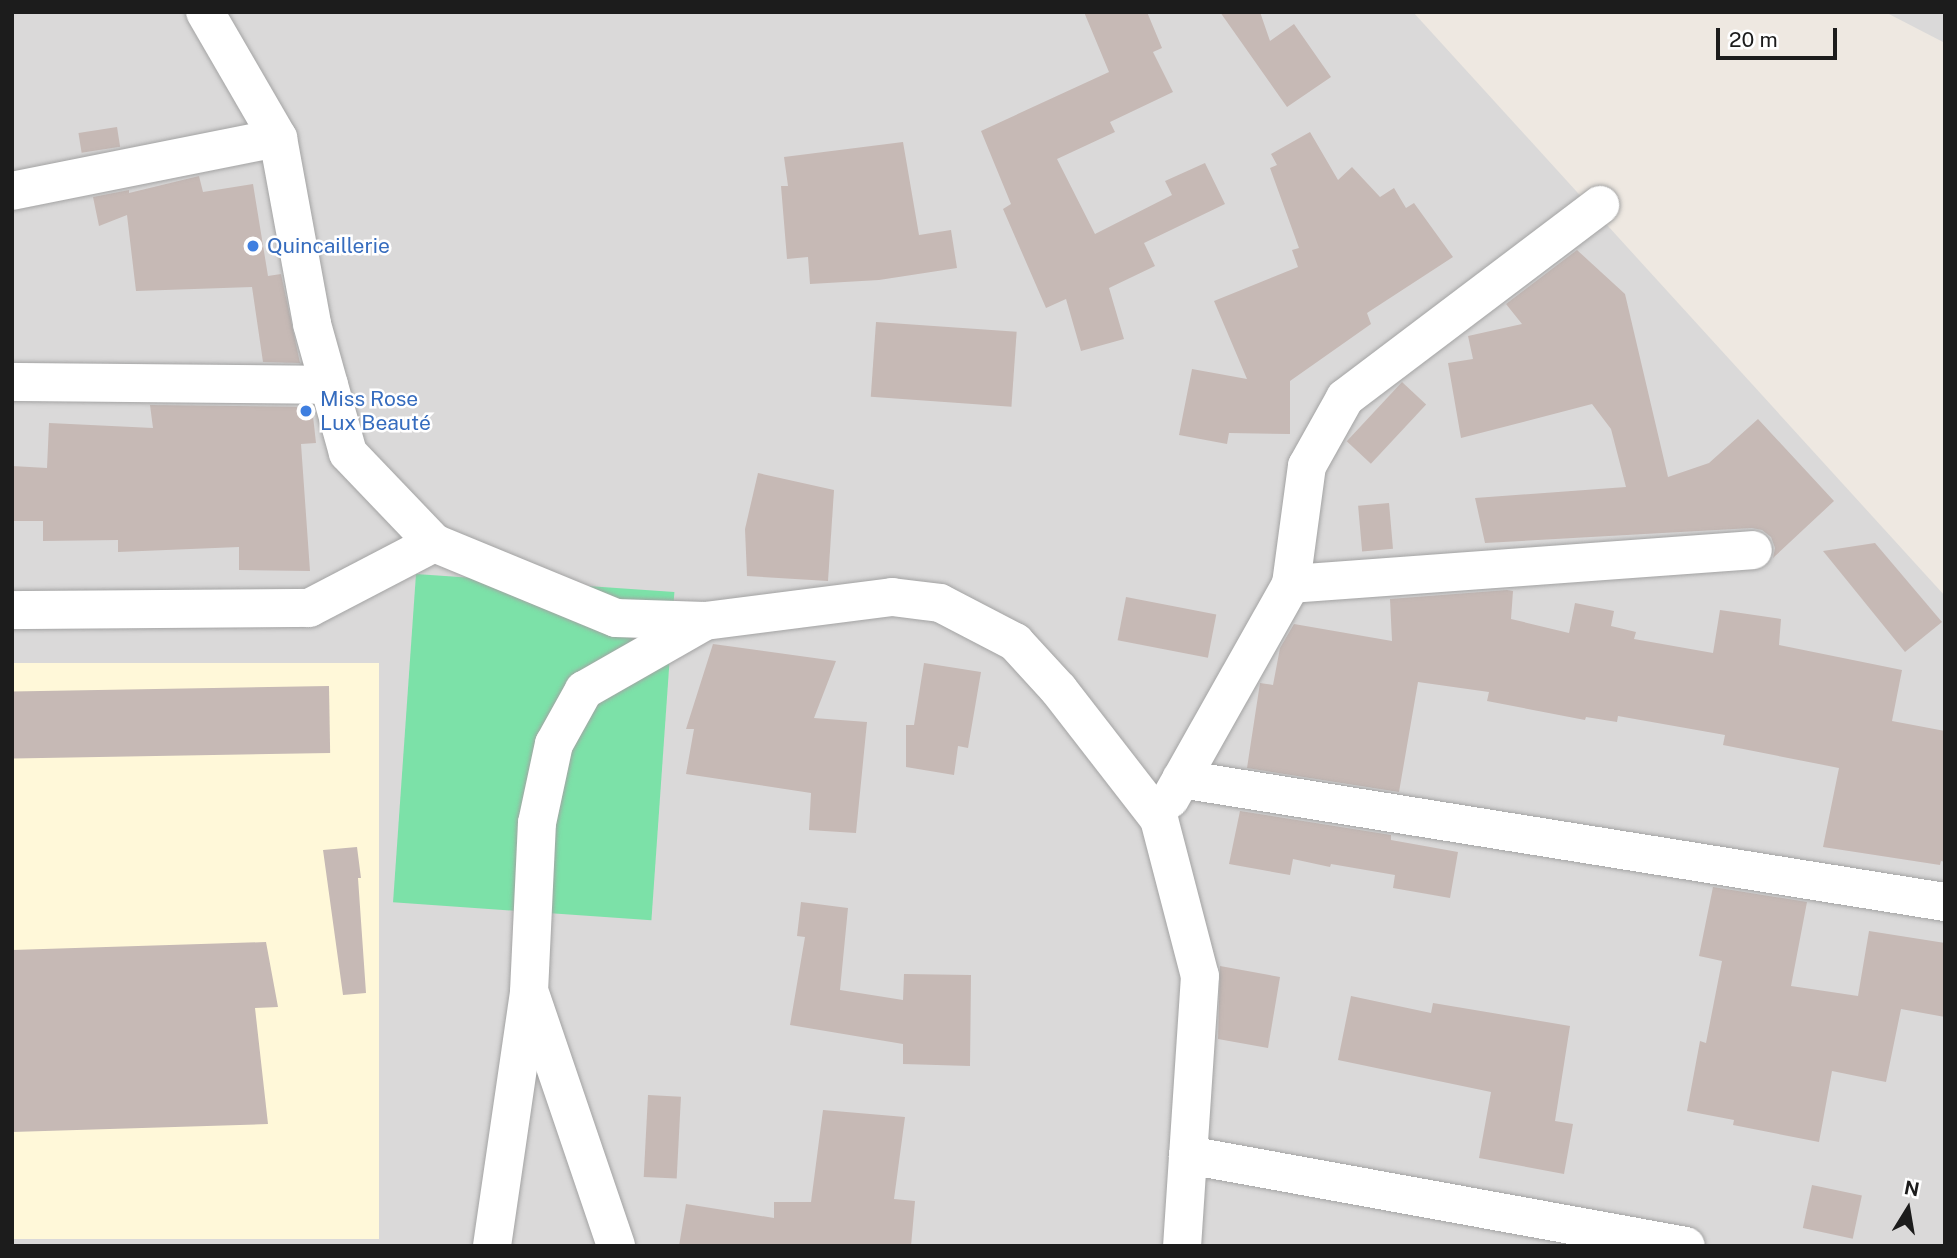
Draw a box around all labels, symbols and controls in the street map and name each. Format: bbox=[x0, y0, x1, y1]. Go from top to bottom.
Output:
scale bar bbox=[1719, 14, 1840, 58]
text: 20 m bbox=[1729, 27, 1778, 52]
place label: Quincaillerie bbox=[267, 233, 390, 259]
marker: Quincaillerie bbox=[245, 238, 261, 254]
place label: Miss Rose Lux Beauté bbox=[320, 386, 431, 436]
marker: Miss Rose Lux Beauté bbox=[298, 403, 314, 419]
north arrow bbox=[1873, 1174, 1943, 1244]
text: N bbox=[1903, 1176, 1921, 1201]

